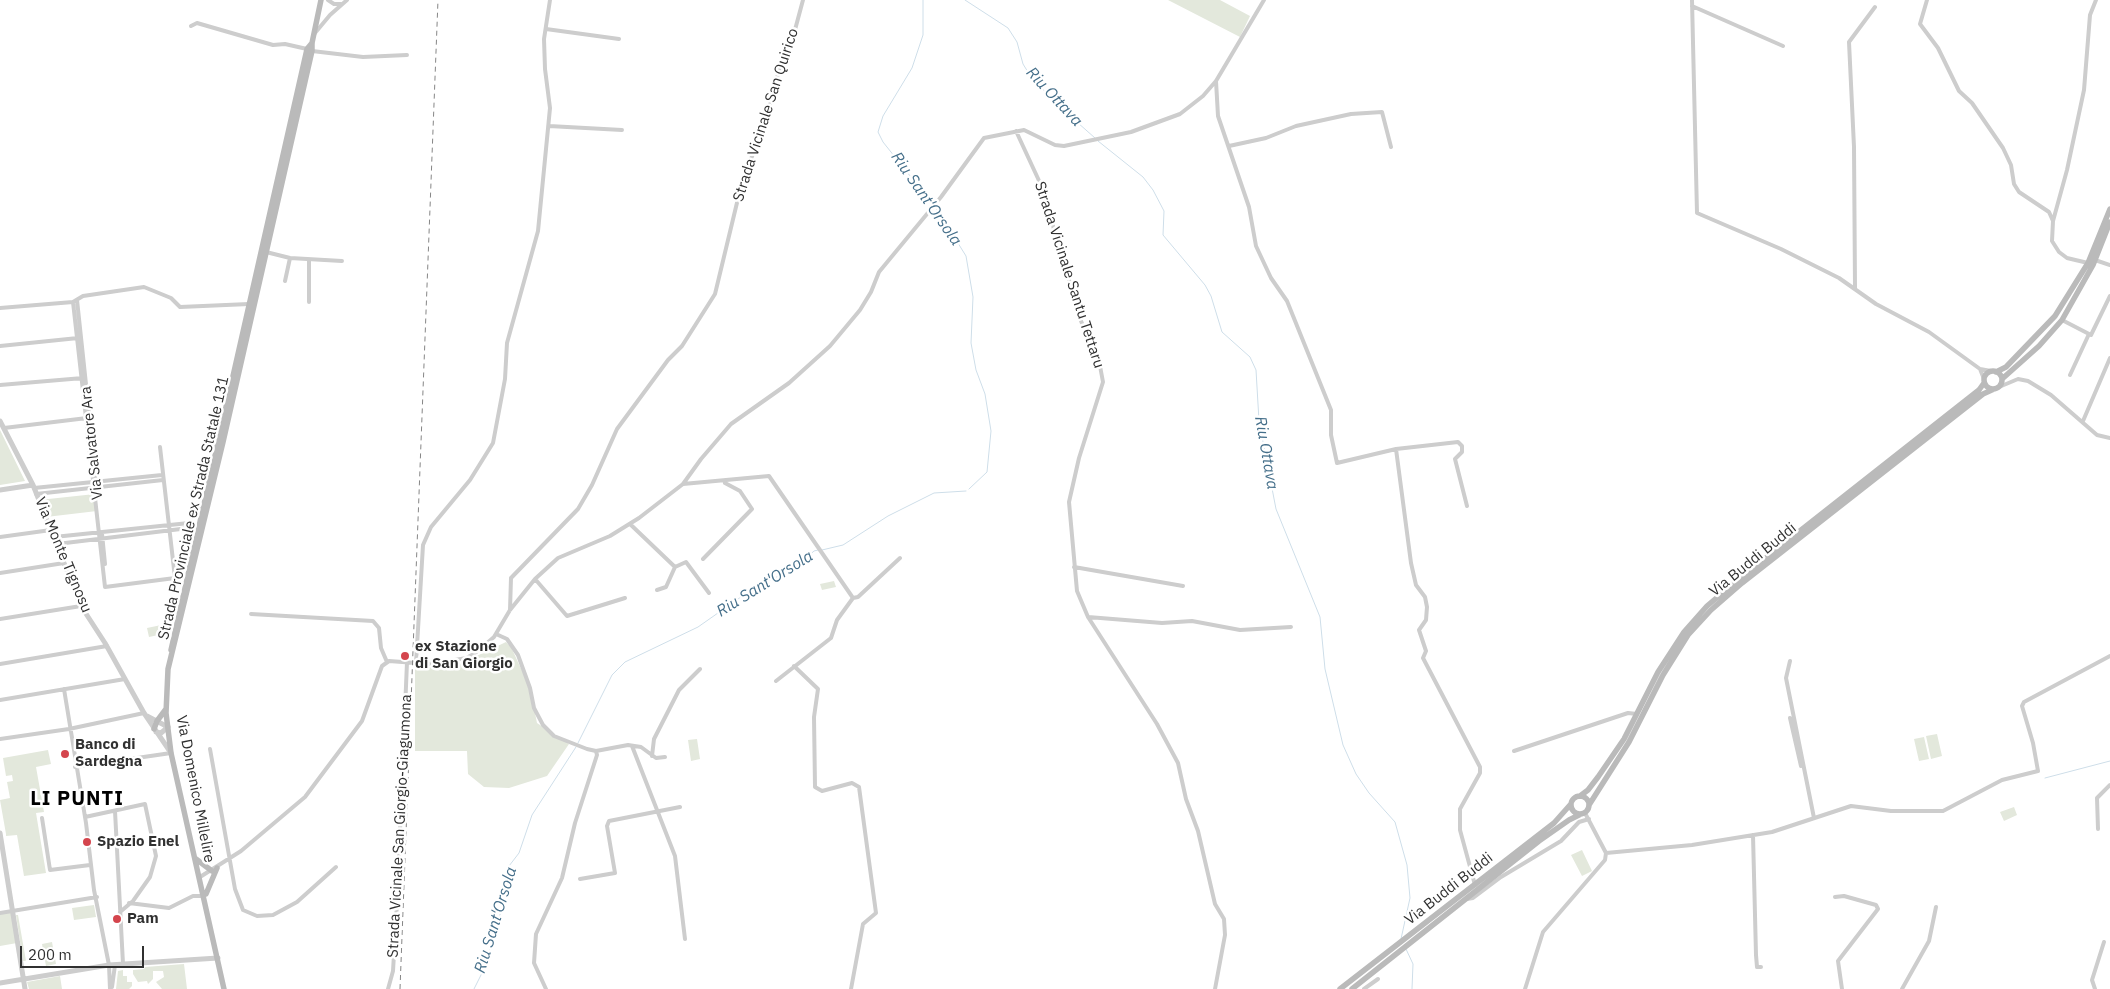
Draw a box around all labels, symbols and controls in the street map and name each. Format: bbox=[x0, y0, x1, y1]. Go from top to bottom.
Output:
street label: Strada Vicinale San Quirico bbox=[729, 26, 803, 204]
water label: Riu Ottava bbox=[1022, 63, 1086, 131]
water label: Riu Sant'Orsola bbox=[887, 148, 965, 250]
street label: Strada Vicinale Santu Tettaru bbox=[1030, 179, 1108, 371]
street label: Strada Provinciale ex Strada Statale 131 bbox=[155, 374, 233, 642]
street label: Via Salvatore Ara bbox=[77, 385, 107, 501]
water label: Riu Ottava bbox=[1250, 415, 1282, 491]
street label: Via Monte Tignosu bbox=[31, 495, 95, 615]
street label: Via Buddi Buddi bbox=[1706, 519, 1800, 601]
water label: Riu Sant'Orsola bbox=[713, 547, 817, 621]
place label: ex Stazione di San Giorgio bbox=[415, 638, 513, 673]
marker: ex Stazione di San Giorgio bbox=[399, 650, 411, 662]
street label: Strada Vicinale San Giorgio-Giagumona bbox=[384, 694, 416, 958]
street label: Via Domenico Millelire bbox=[172, 714, 218, 864]
place label: Banco di Sardegna bbox=[75, 736, 142, 771]
marker: Banco di Sardegna bbox=[59, 748, 71, 760]
district label: LI PUNTI bbox=[29, 787, 125, 811]
place label: Spazio Enel bbox=[97, 833, 179, 851]
marker: Spazio Enel bbox=[81, 836, 93, 848]
street label: Via Buddi Buddi bbox=[1401, 849, 1497, 929]
water label: Riu Sant'Orsola bbox=[471, 865, 521, 975]
place label: Pam bbox=[127, 910, 159, 928]
marker: Pam bbox=[111, 913, 123, 925]
scale bar bbox=[22, 936, 146, 968]
text: 200 m bbox=[28, 945, 72, 964]

